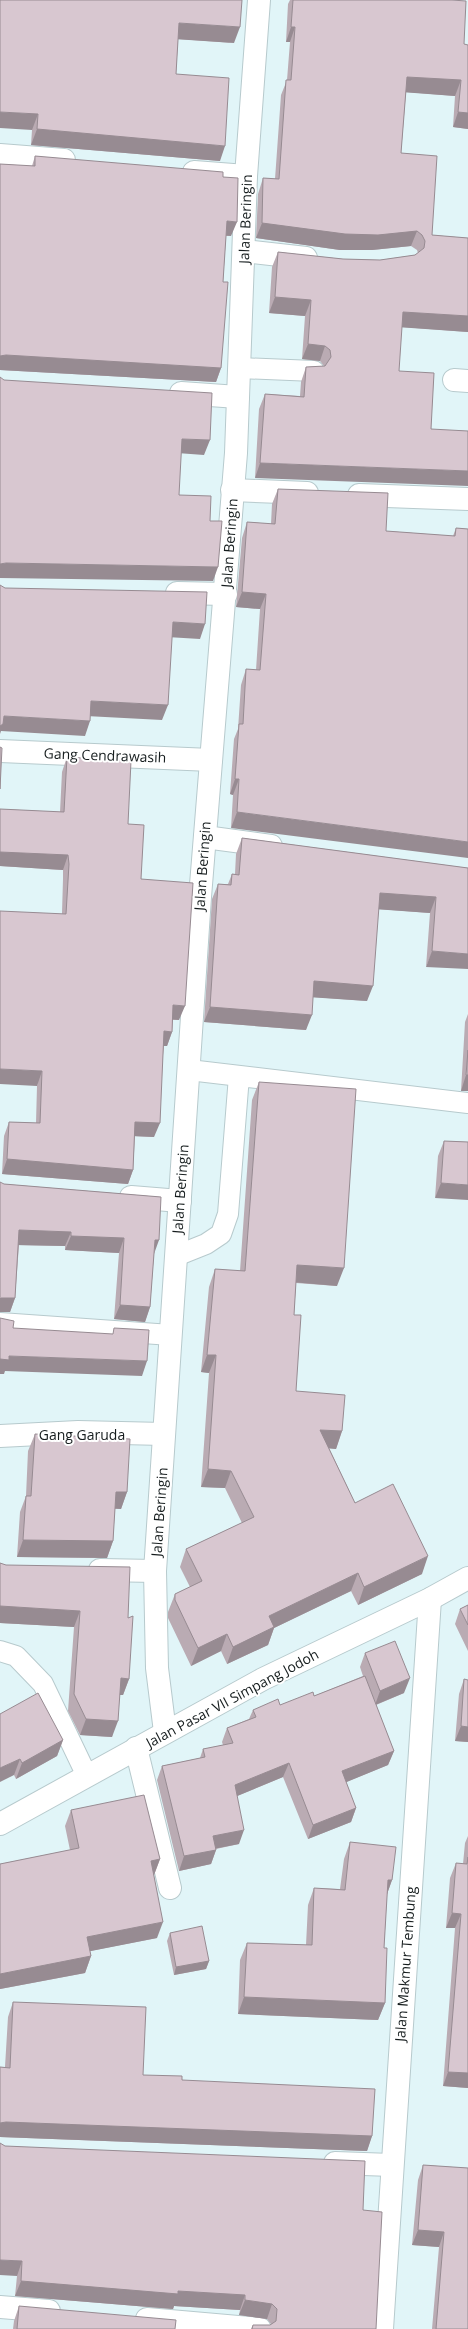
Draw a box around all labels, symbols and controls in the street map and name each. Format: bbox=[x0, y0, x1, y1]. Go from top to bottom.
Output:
street label: Jalan Beringin bbox=[234, 174, 256, 266]
street label: Jalan Beringin bbox=[216, 498, 242, 590]
street label: Gang Cendrawasih bbox=[43, 743, 167, 767]
street label: Jalan Beringin bbox=[189, 821, 215, 913]
street label: Jalan Beringin bbox=[167, 1144, 193, 1236]
street label: Gang Garuda bbox=[39, 1425, 125, 1444]
street label: Jalan Beringin bbox=[146, 1467, 172, 1559]
street label: Jalan Pasar VII Simpang Jodoh bbox=[141, 1644, 322, 1753]
street label: Jalan Makmur Tembung bbox=[390, 1885, 420, 2044]

